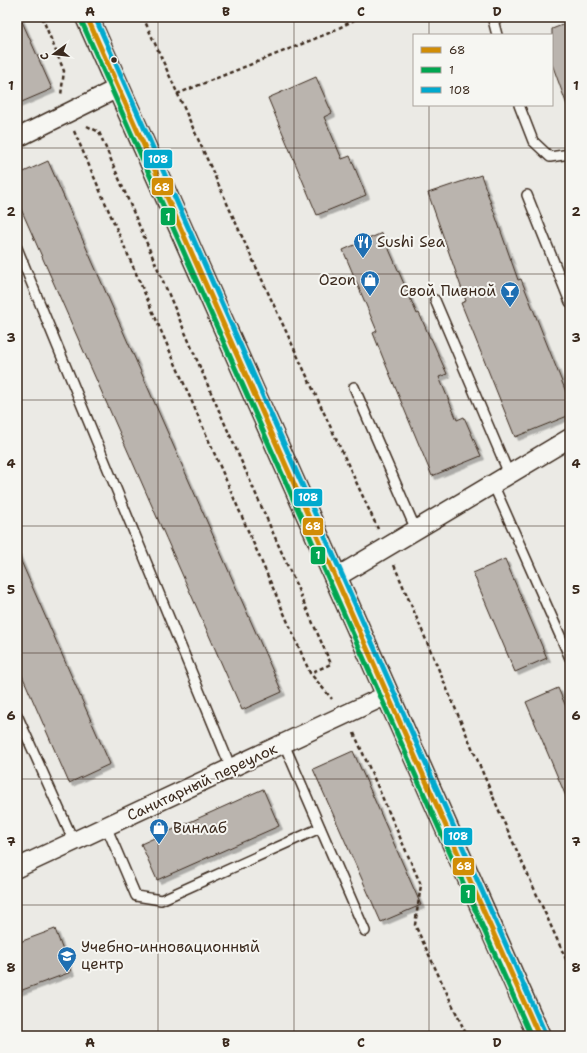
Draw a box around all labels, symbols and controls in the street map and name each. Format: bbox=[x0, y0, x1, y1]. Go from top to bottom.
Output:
text: A bbox=[85, 3, 95, 20]
text: B bbox=[222, 3, 230, 20]
text: C bbox=[357, 3, 365, 20]
text: D bbox=[492, 3, 502, 20]
north arrow bbox=[34, 34, 74, 74]
legend bbox=[413, 34, 553, 106]
text: 68 bbox=[449, 42, 465, 58]
text: С bbox=[37, 51, 53, 62]
unlabelled marker bbox=[109, 55, 119, 65]
text: 1 bbox=[449, 62, 454, 78]
text: 1 bbox=[8, 77, 14, 94]
text: 1 bbox=[573, 77, 579, 94]
text: 108 bbox=[449, 82, 470, 98]
line badge: 108 bbox=[143, 149, 173, 169]
text: 108 bbox=[148, 152, 168, 167]
line badge: 68 bbox=[151, 177, 174, 196]
text: 68 bbox=[154, 180, 170, 195]
text: 2 bbox=[6, 203, 16, 220]
text: 2 bbox=[571, 203, 581, 220]
line badge: 1 bbox=[160, 207, 176, 226]
text: 1 bbox=[165, 210, 171, 225]
restaurant icon: Sushi Sea bbox=[352, 231, 374, 259]
place label: Sushi Sea bbox=[377, 232, 446, 252]
shop icon: Ozon bbox=[359, 269, 381, 297]
place label: Ozon bbox=[319, 270, 356, 290]
bar icon: Свой Пивной bbox=[499, 280, 521, 308]
place label: Свой Пивной bbox=[400, 281, 496, 301]
text: 3 bbox=[6, 329, 16, 346]
text: 3 bbox=[571, 329, 581, 346]
text: 4 bbox=[6, 455, 16, 472]
text: 4 bbox=[571, 455, 581, 472]
line badge: 108 bbox=[293, 488, 323, 507]
text: 108 bbox=[298, 490, 318, 505]
line badge: 68 bbox=[302, 517, 324, 536]
text: 68 bbox=[305, 519, 321, 534]
line badge: 1 bbox=[310, 546, 326, 565]
text: 1 bbox=[315, 548, 321, 563]
text: 5 bbox=[7, 581, 15, 598]
text: 5 bbox=[572, 581, 580, 598]
text: 6 bbox=[6, 707, 16, 724]
text: 6 bbox=[571, 707, 581, 724]
street label: Санитарный переулок bbox=[124, 738, 280, 826]
shop icon: Винлаб bbox=[148, 817, 170, 845]
place label: Винлаб bbox=[173, 818, 227, 838]
line badge: 108 bbox=[443, 827, 473, 846]
text: 108 bbox=[448, 829, 468, 844]
text: 7 bbox=[6, 833, 16, 850]
text: 7 bbox=[571, 833, 581, 850]
line badge: 68 bbox=[452, 857, 475, 876]
text: 68 bbox=[456, 859, 472, 874]
line badge: 1 bbox=[460, 884, 476, 904]
text: 1 bbox=[465, 887, 471, 902]
place label: Учебно-инновационный центр bbox=[81, 937, 260, 974]
school or university icon: Учебно-инновационный центр bbox=[56, 945, 78, 973]
text: 8 bbox=[6, 959, 16, 976]
text: 8 bbox=[571, 959, 581, 976]
text: A bbox=[85, 1034, 95, 1051]
text: B bbox=[222, 1034, 230, 1051]
text: C bbox=[357, 1034, 365, 1051]
text: D bbox=[492, 1034, 502, 1051]

